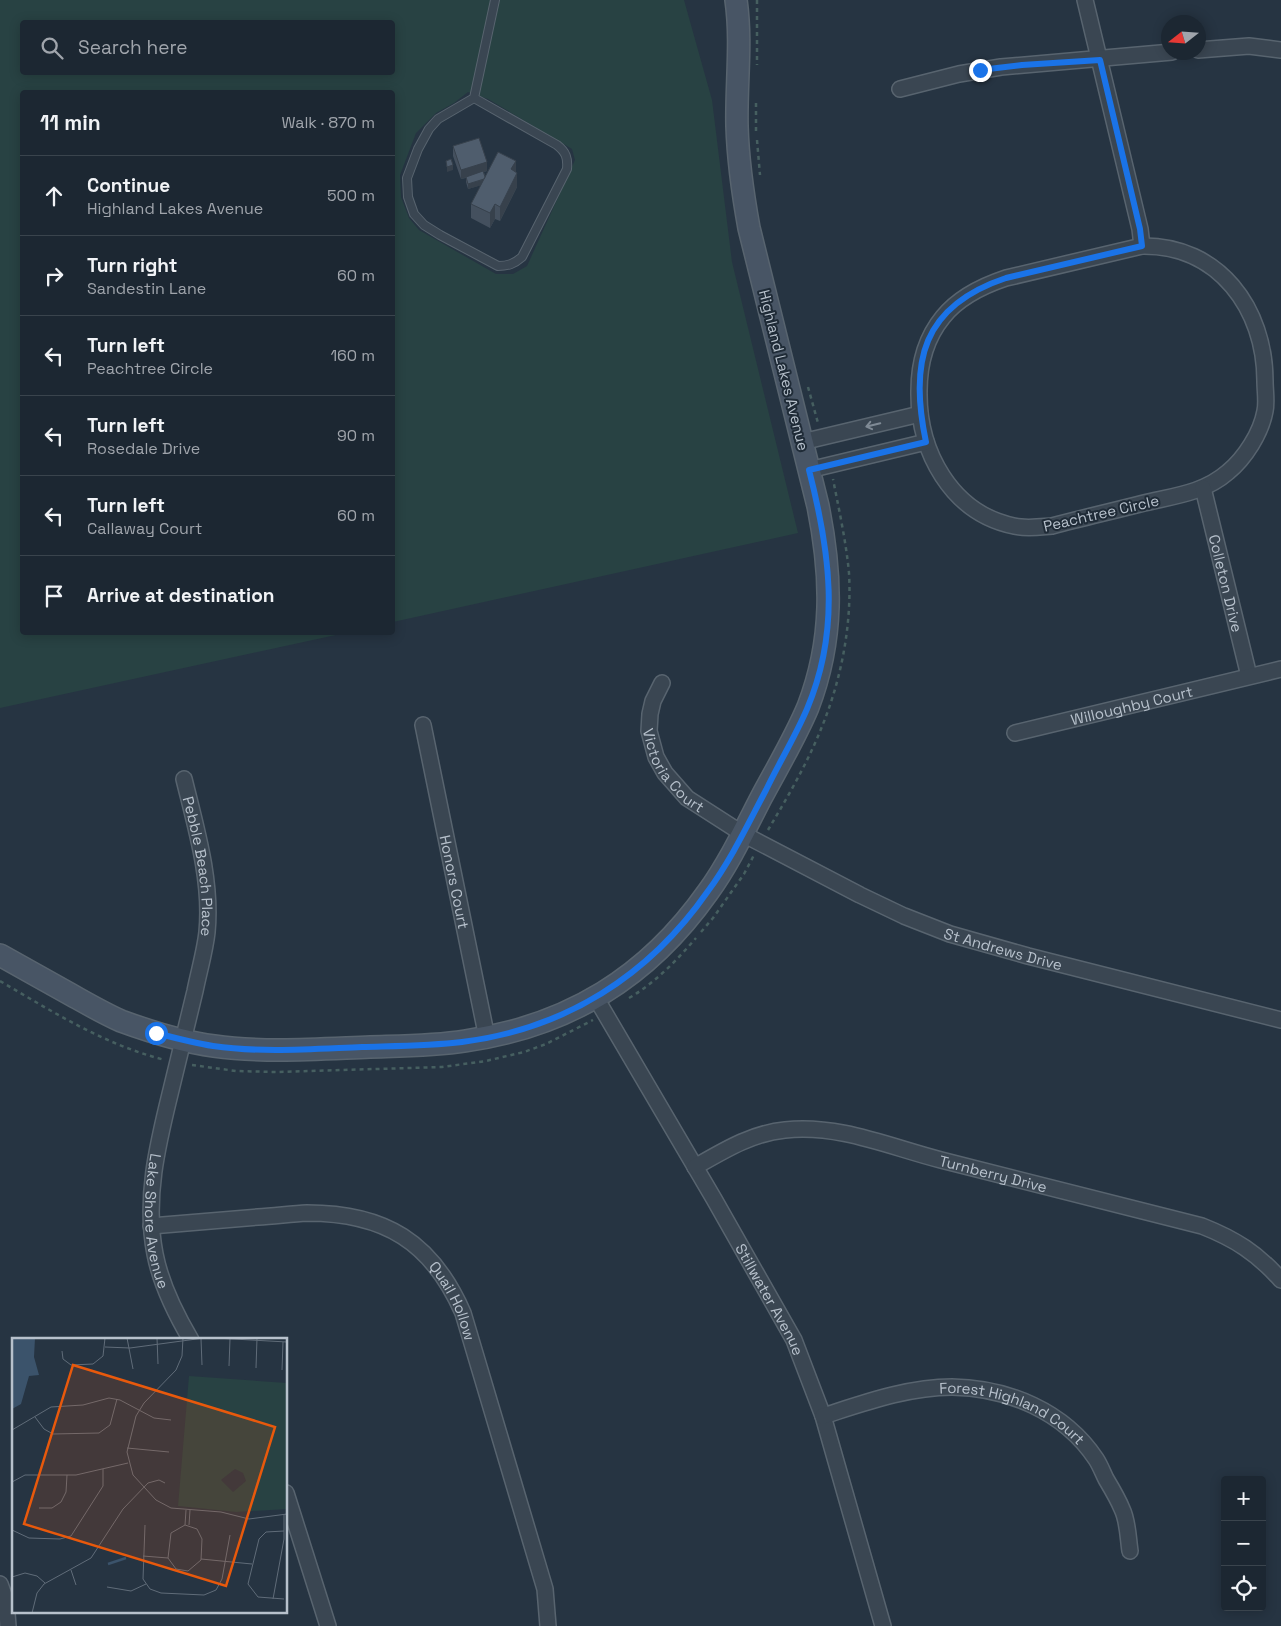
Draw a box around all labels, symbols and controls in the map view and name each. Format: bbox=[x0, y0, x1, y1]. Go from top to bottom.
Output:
north arrow bbox=[1161, 15, 1206, 60]
search box bbox=[20, 20, 395, 75]
icon: search bbox=[38, 34, 66, 62]
text: Search here bbox=[78, 35, 188, 60]
route end bbox=[969, 59, 992, 82]
text: 11 min bbox=[40, 109, 101, 136]
text: Walk · 870 m bbox=[281, 112, 375, 133]
text: Continue bbox=[87, 173, 170, 198]
icon: ahead bbox=[40, 182, 68, 210]
text: 500 m bbox=[327, 185, 375, 206]
text: Highland Lakes Avenue bbox=[87, 198, 263, 219]
text: Turn right bbox=[87, 253, 177, 278]
icon: right bbox=[40, 262, 68, 290]
text: 60 m bbox=[337, 265, 375, 286]
text: Sandestin Lane bbox=[87, 278, 206, 299]
street label: Highland Lakes Avenue bbox=[755, 288, 813, 453]
text: Turn left bbox=[87, 333, 165, 358]
icon: left bbox=[40, 342, 68, 370]
text: 160 m bbox=[330, 345, 375, 366]
text: Peachtree Circle bbox=[87, 358, 213, 379]
text: Turn left bbox=[87, 413, 165, 438]
one-way arrow bbox=[865, 421, 881, 430]
icon: left bbox=[40, 422, 68, 450]
text: 90 m bbox=[337, 425, 375, 446]
text: Rosedale Drive bbox=[87, 438, 200, 459]
street label: Peachtree Circle bbox=[1041, 490, 1161, 536]
text: Turn left bbox=[87, 493, 165, 518]
icon: left bbox=[40, 502, 68, 530]
text: 60 m bbox=[337, 505, 375, 526]
text: Callaway Court bbox=[87, 518, 202, 539]
street label: Colleton Drive bbox=[1205, 532, 1247, 634]
icon: arrive bbox=[40, 582, 68, 610]
text: Arrive at destination bbox=[87, 583, 275, 608]
street label: Willoughby Court bbox=[1069, 681, 1195, 729]
street label: Victoria Court bbox=[639, 726, 708, 816]
street label: Pebble Beach Place bbox=[179, 794, 217, 937]
street label: Honors Court bbox=[436, 833, 474, 931]
street label: St Andrews Drive bbox=[941, 923, 1065, 974]
route start bbox=[145, 1022, 168, 1045]
street label: Turnberry Drive bbox=[937, 1150, 1049, 1196]
street label: Lake Shore Avenue bbox=[141, 1152, 174, 1291]
street label: Stillwater Avenue bbox=[732, 1240, 808, 1358]
street label: Quail Hollow bbox=[425, 1257, 480, 1343]
inset map bbox=[12, 1338, 288, 1614]
street label: Forest Highland Court bbox=[939, 1377, 1089, 1448]
map controls bbox=[1221, 1476, 1266, 1611]
button: + bbox=[1221, 1476, 1266, 1521]
button: − bbox=[1221, 1521, 1266, 1566]
button: locate bbox=[1221, 1566, 1266, 1611]

